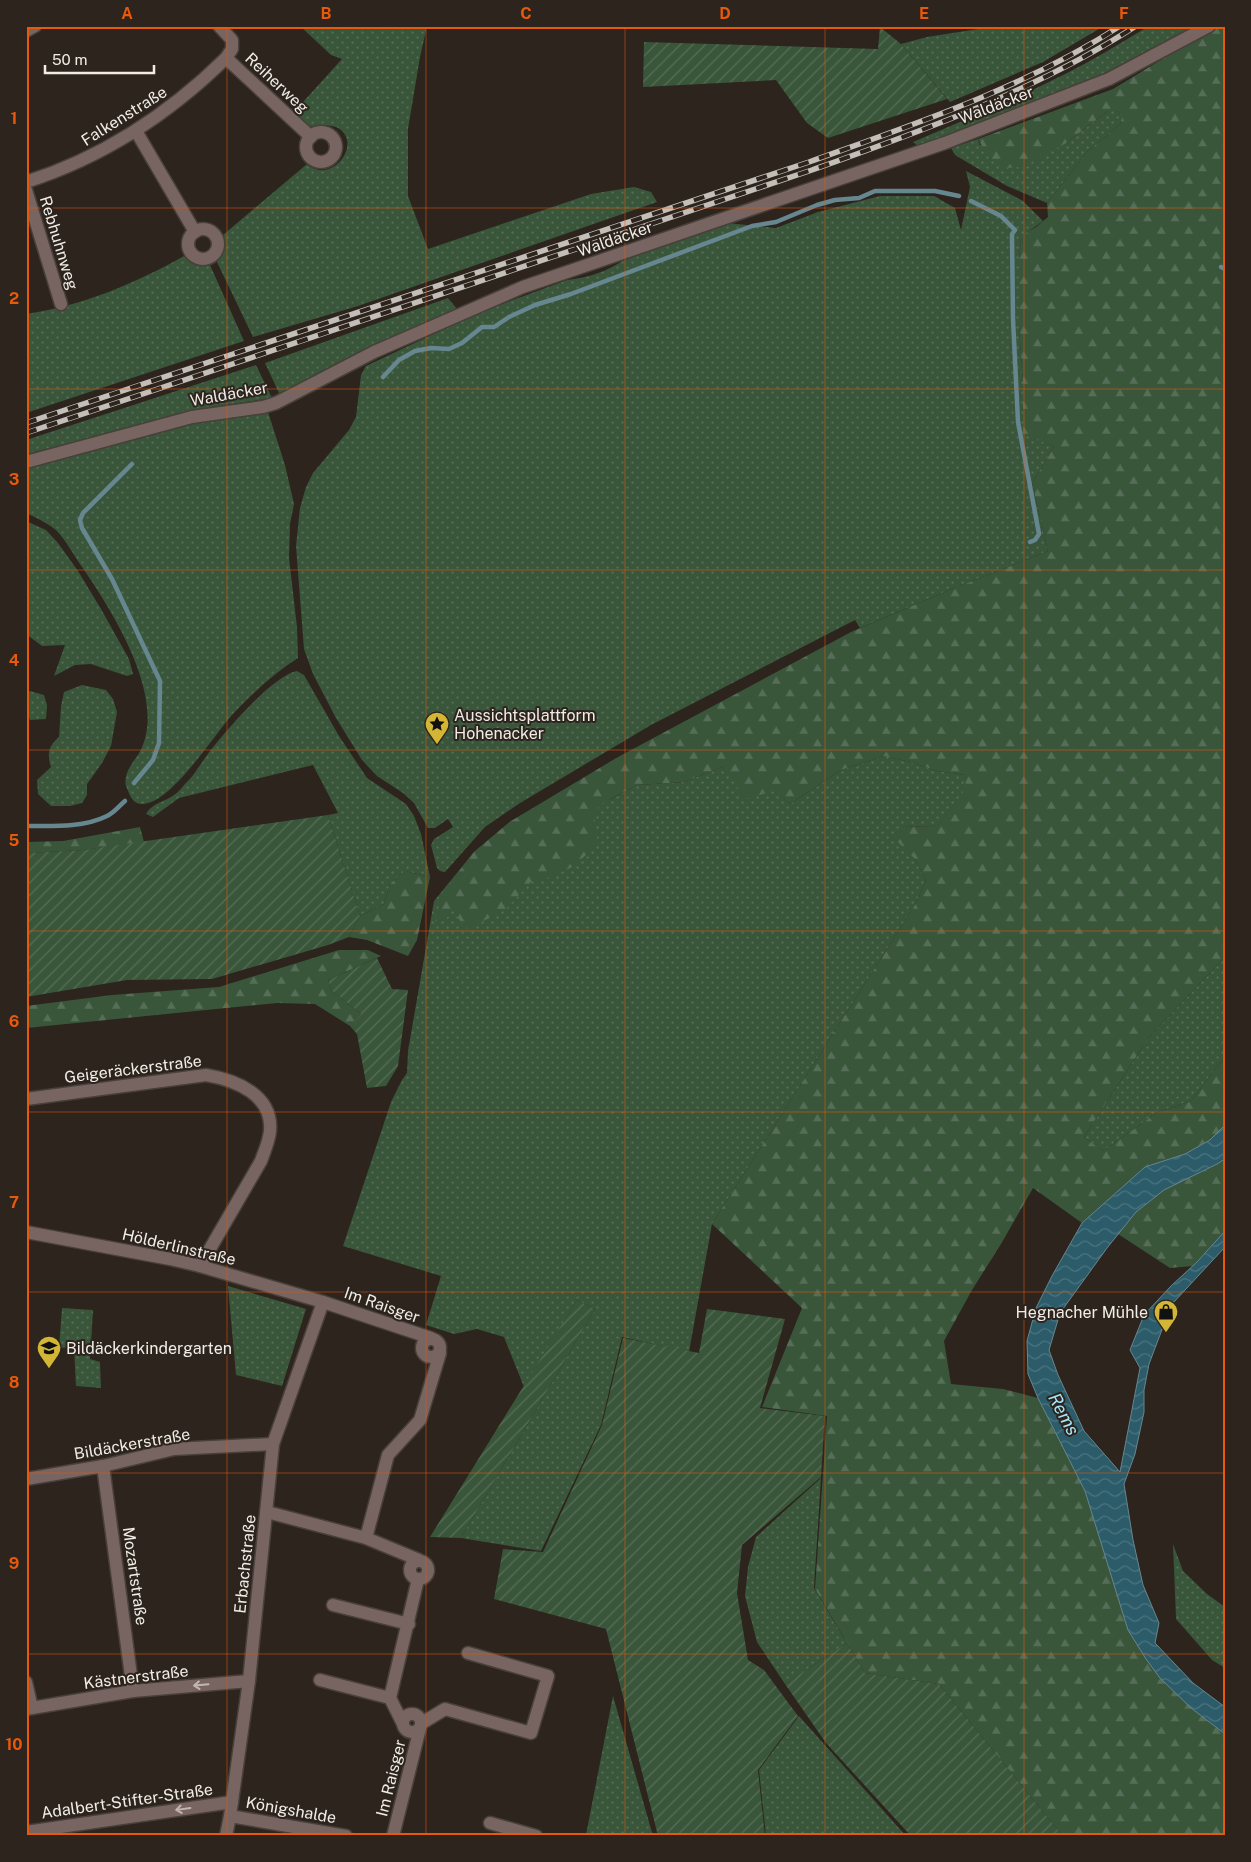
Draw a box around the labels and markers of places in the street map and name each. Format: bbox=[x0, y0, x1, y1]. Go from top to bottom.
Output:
place label: Aussichtsplattform Hohenacker bbox=[454, 706, 596, 743]
place icon: Aussichtsplattform Hohenacker bbox=[424, 711, 450, 745]
shop icon: Hegnacher Mühle bbox=[1153, 1299, 1179, 1333]
place label: Hegnacher Mühle bbox=[1016, 1303, 1148, 1322]
school or university icon: Bildäckerkindergarten bbox=[36, 1335, 62, 1369]
place label: Bildäckerkindergarten bbox=[66, 1339, 232, 1358]

